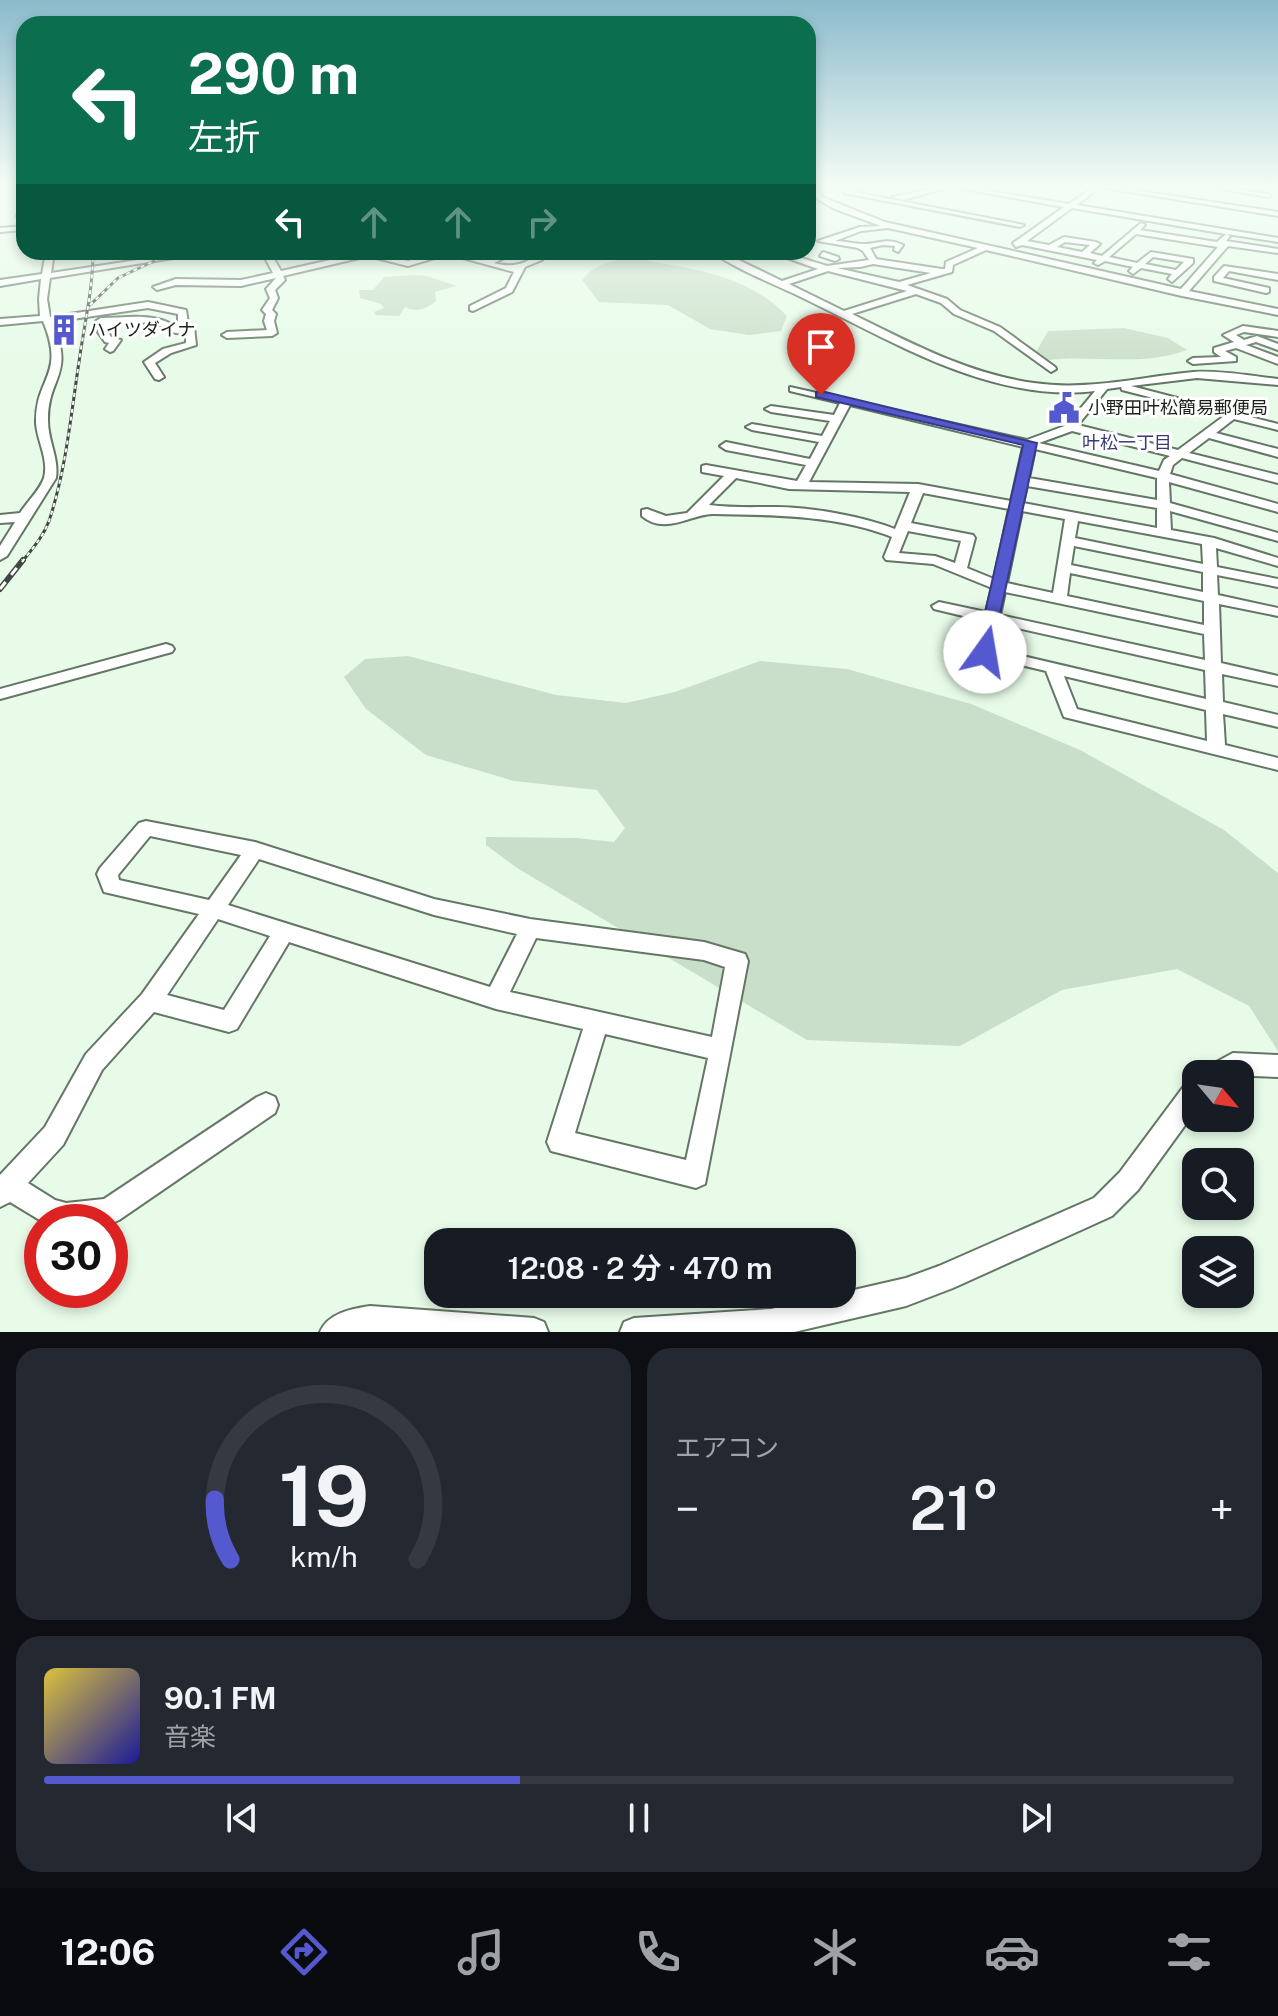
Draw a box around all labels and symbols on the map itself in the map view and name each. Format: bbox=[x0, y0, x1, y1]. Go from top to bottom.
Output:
building icon: ハイツダイナ bbox=[47, 313, 81, 347]
pin bbox=[787, 313, 855, 395]
place label: ハイツダイナ bbox=[88, 319, 195, 340]
public building icon: 小野田叶松簡易郵便局 bbox=[1047, 391, 1081, 425]
place label: 小野田叶松簡易郵便局 bbox=[1088, 397, 1268, 418]
district label: 叶松一丁目 bbox=[1082, 432, 1172, 453]
position arrow bbox=[943, 610, 1027, 694]
north arrow bbox=[1182, 1060, 1254, 1132]
speed limit sign: 30 bbox=[24, 1204, 128, 1308]

